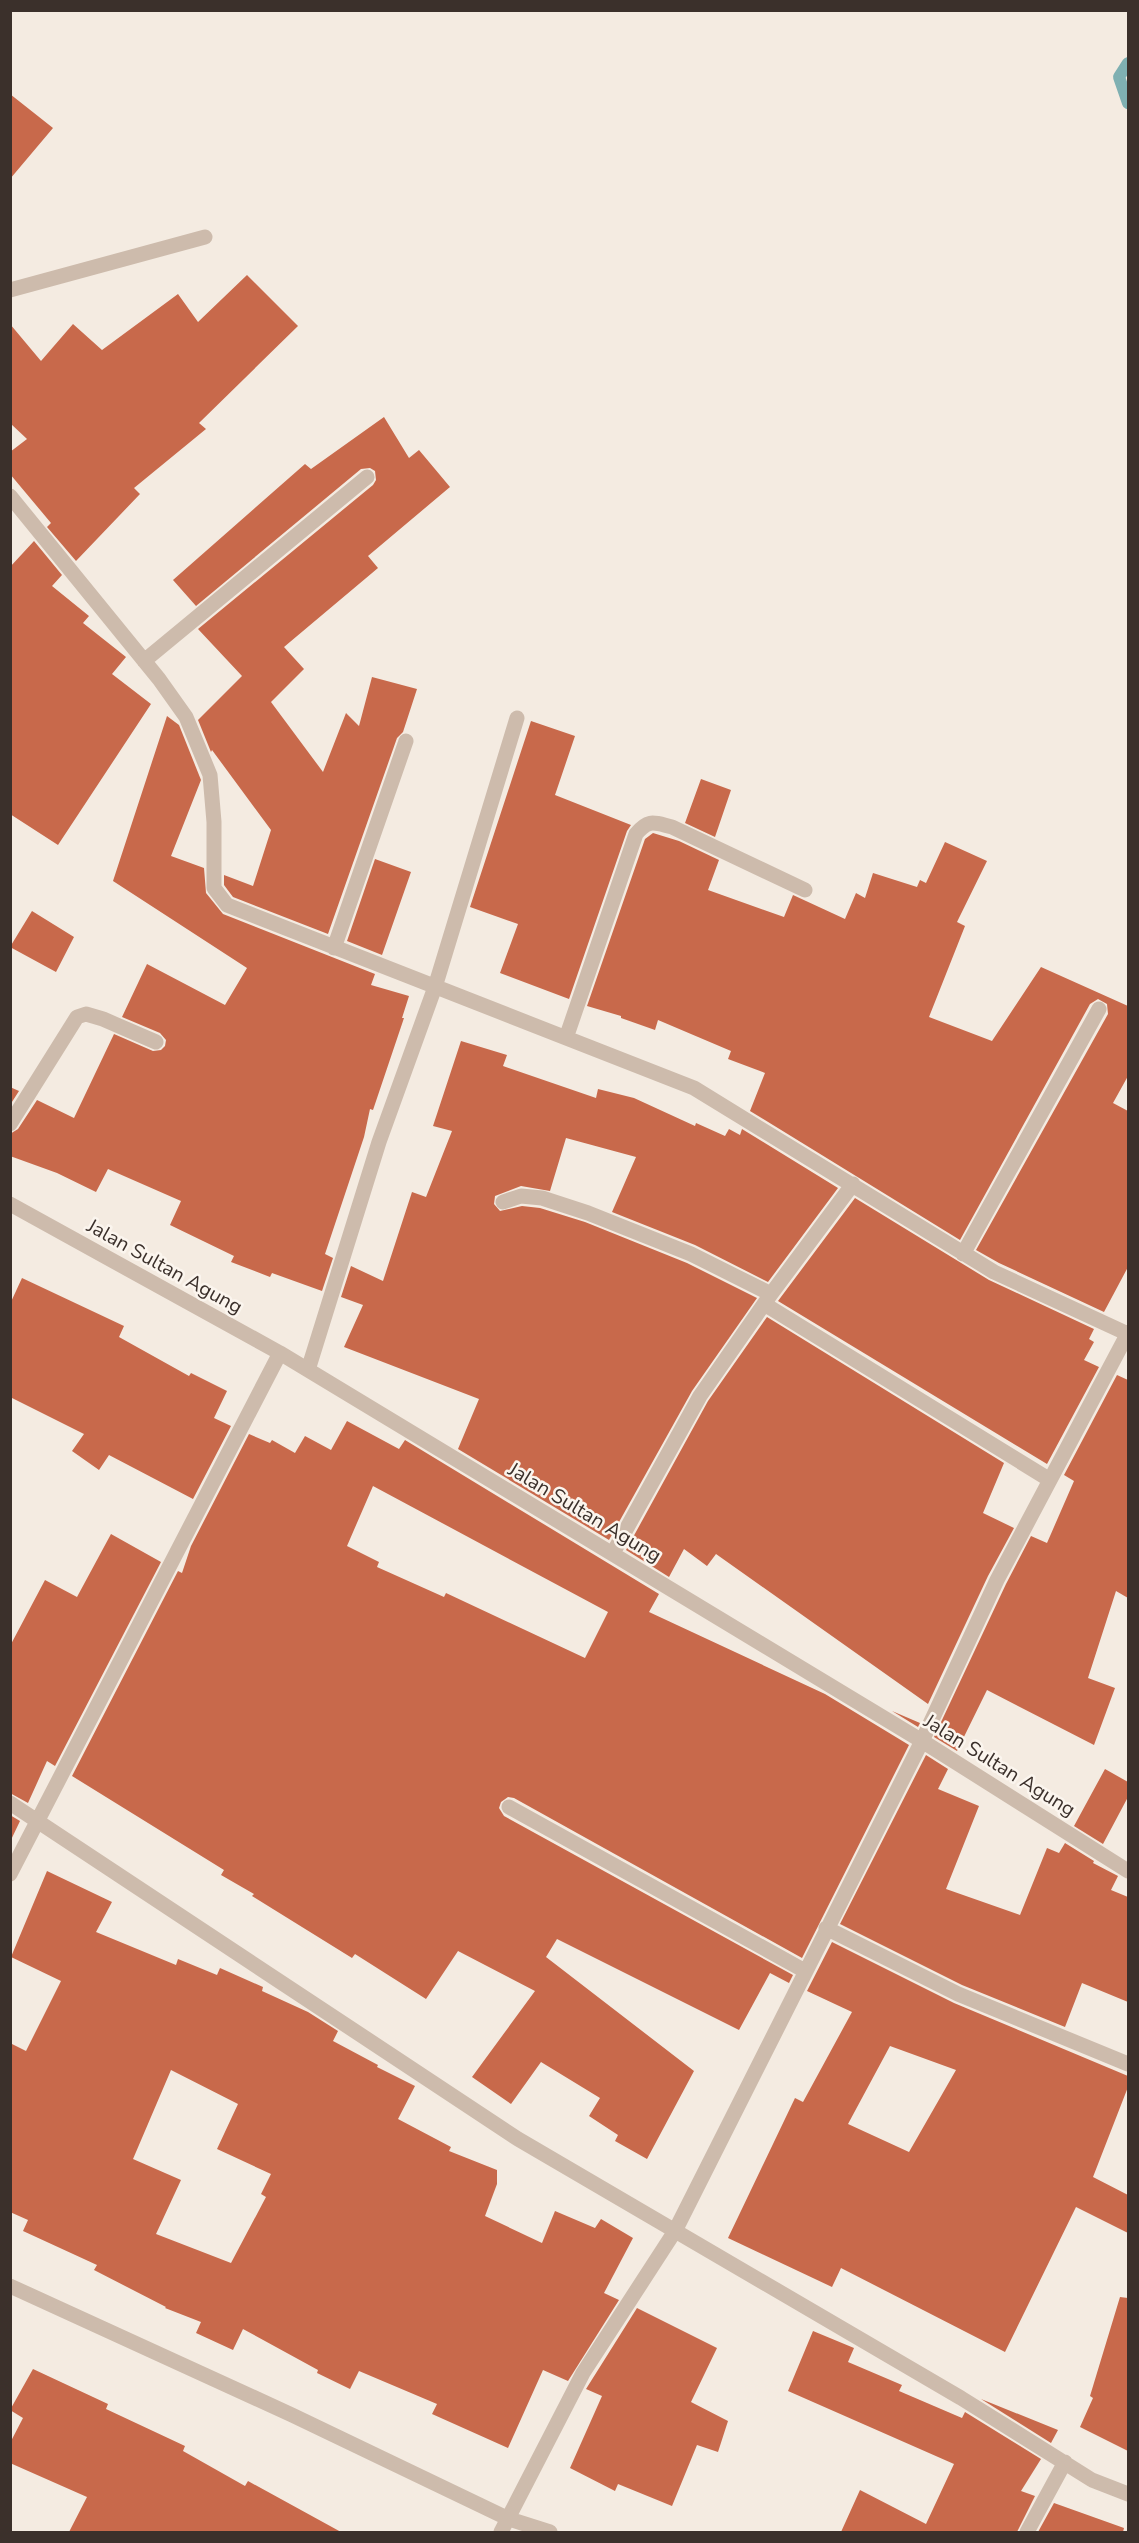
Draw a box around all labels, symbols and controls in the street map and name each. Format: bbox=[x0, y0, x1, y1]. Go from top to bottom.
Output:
street label: Jalan Sultan Agung bbox=[81, 1212, 247, 1320]
street label: Jalan Sultan Agung bbox=[502, 1456, 666, 1569]
street label: Jalan Sultan Agung bbox=[918, 1707, 1081, 1823]

